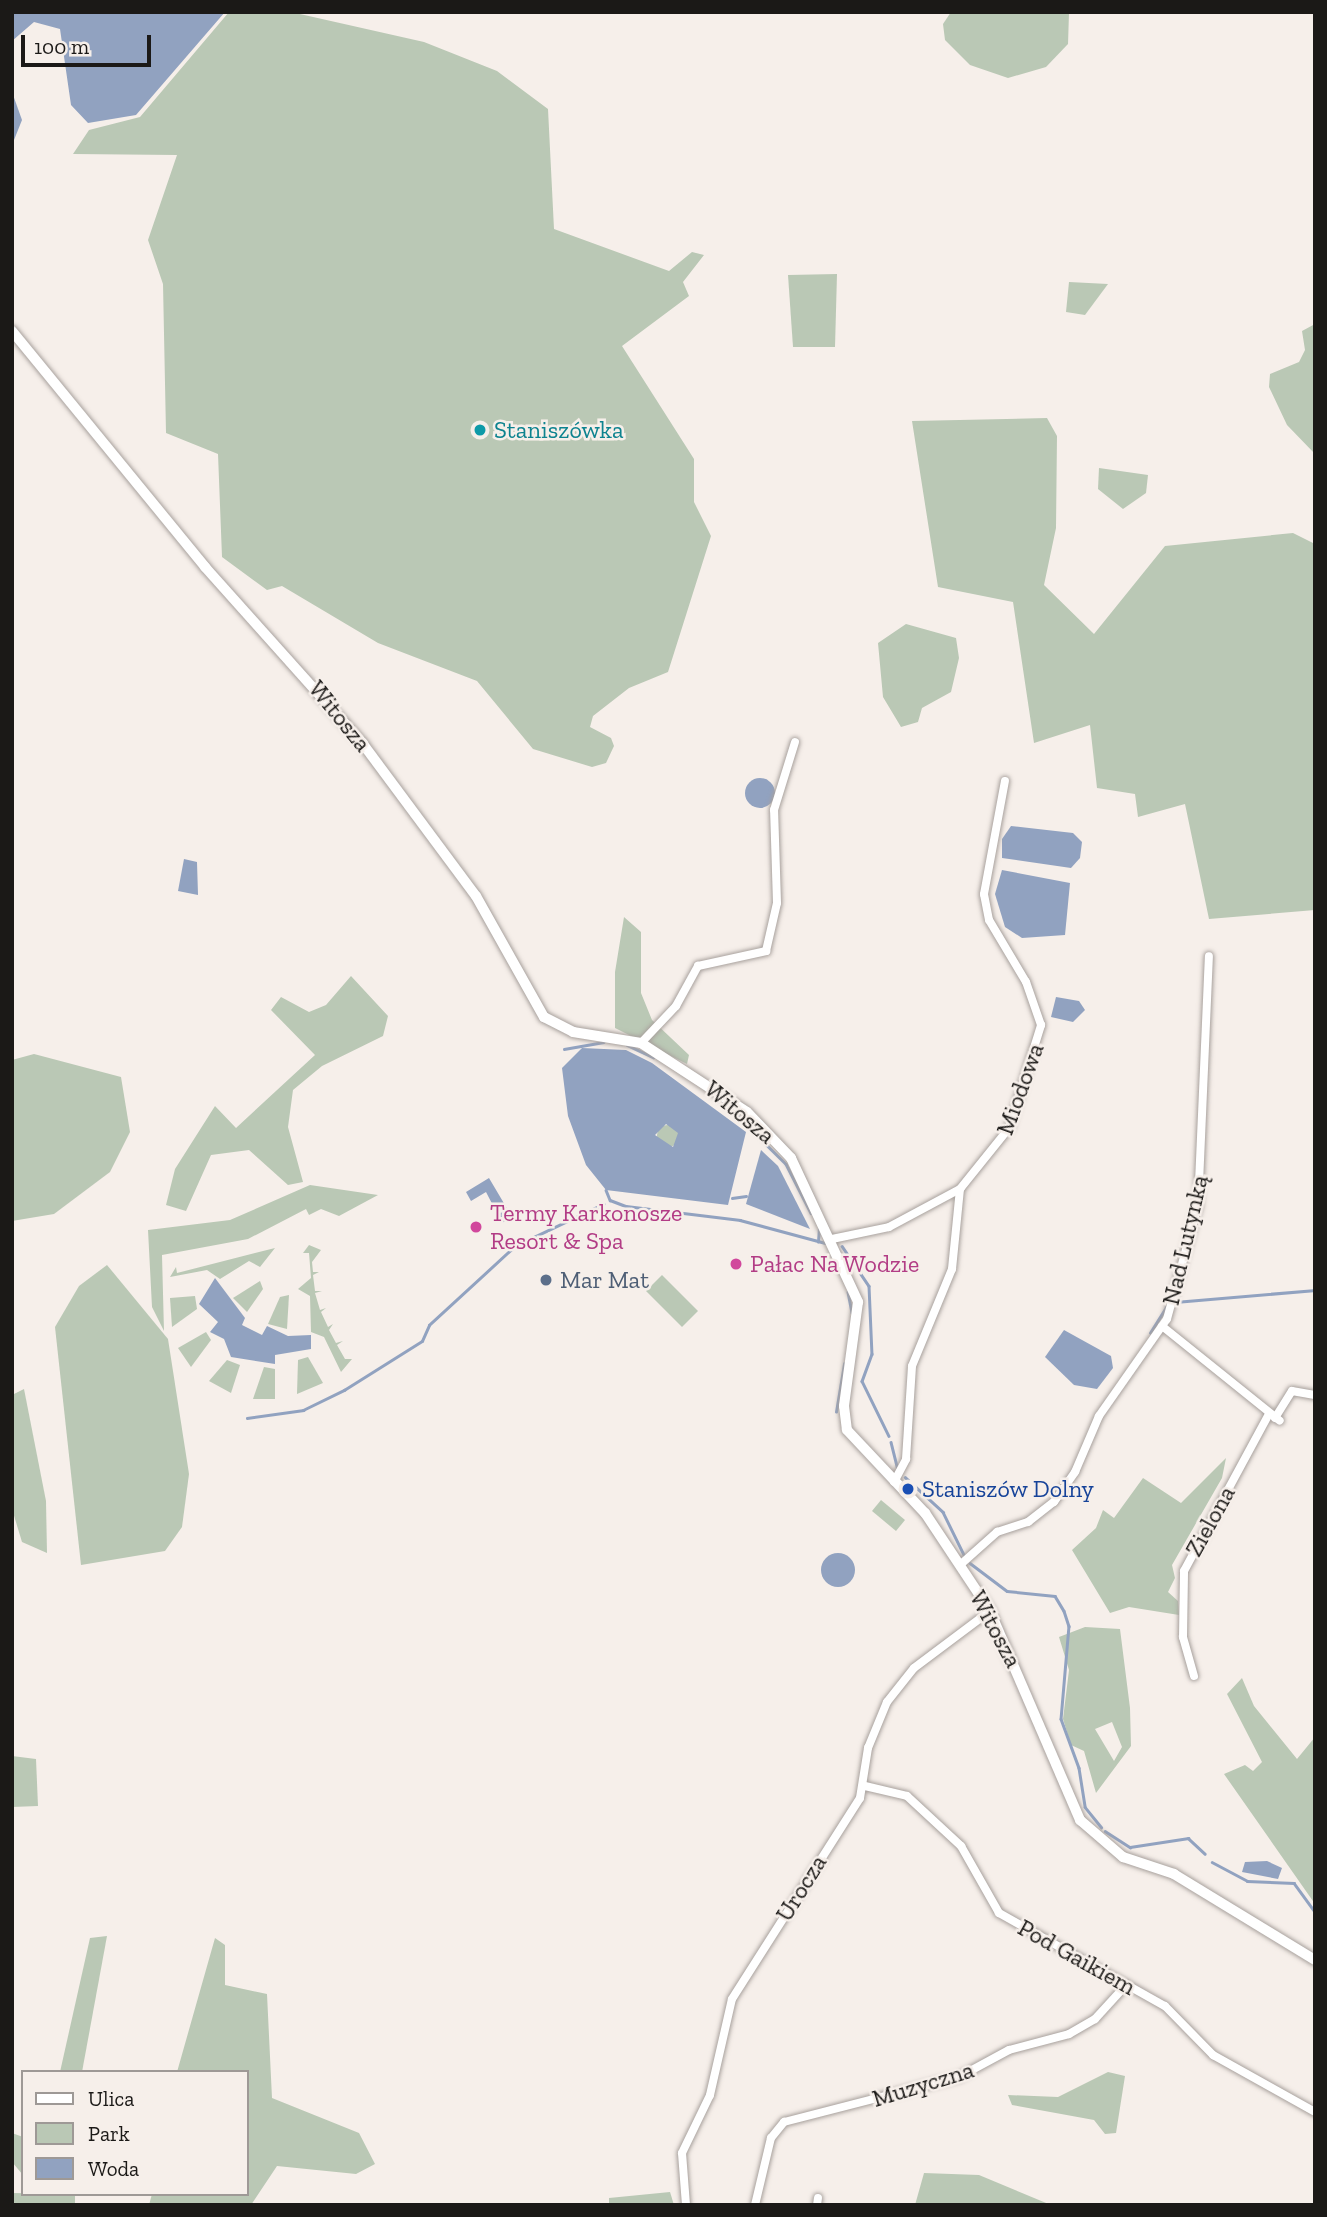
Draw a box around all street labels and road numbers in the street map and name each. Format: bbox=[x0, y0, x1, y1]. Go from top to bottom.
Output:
street label: Witosza bbox=[303, 675, 377, 757]
street label: Miodowa bbox=[990, 1039, 1050, 1139]
street label: Witosza bbox=[699, 1074, 781, 1150]
street label: Nad Lutynką bbox=[1156, 1172, 1214, 1308]
street label: Zielona bbox=[1179, 1481, 1241, 1561]
street label: Witosza bbox=[964, 1586, 1028, 1672]
street label: Urocza bbox=[769, 1849, 833, 1927]
street label: Pod Gaikiem bbox=[1013, 1913, 1141, 2001]
street label: Muzyczna bbox=[869, 2055, 977, 2113]

